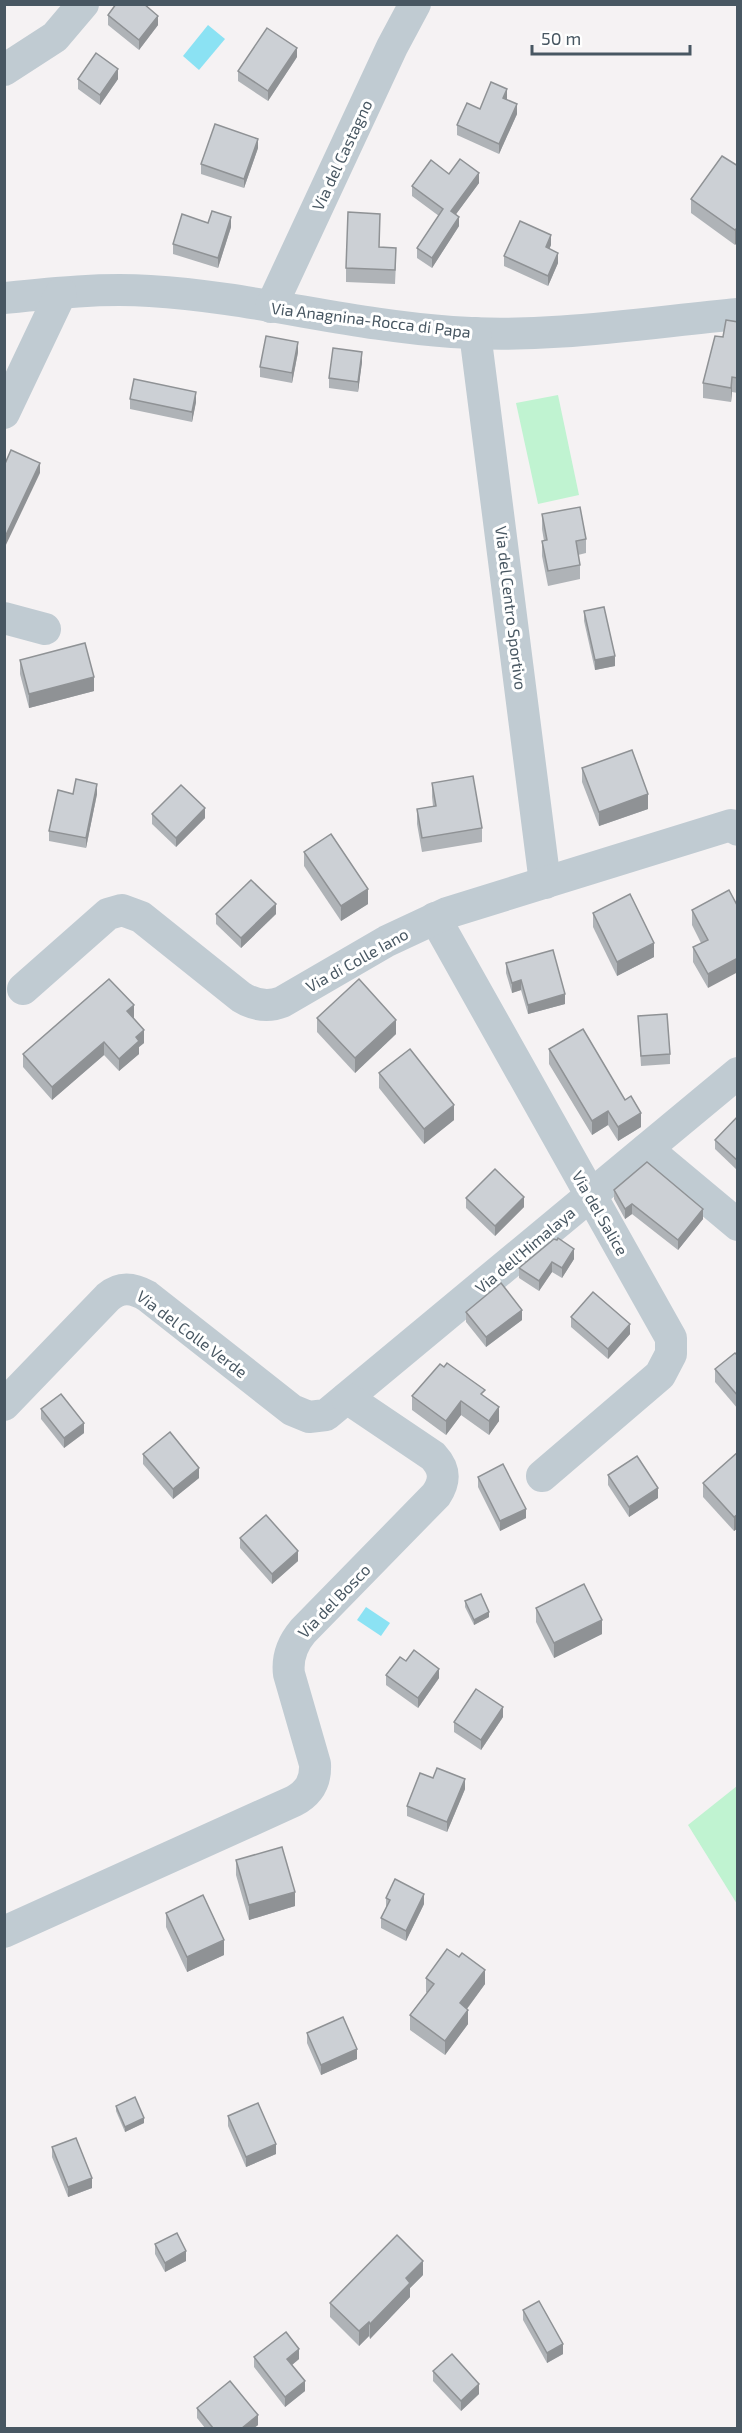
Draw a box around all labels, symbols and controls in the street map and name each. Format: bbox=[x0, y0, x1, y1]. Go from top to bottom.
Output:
scale bar bbox=[532, 18, 690, 56]
text: 50 m bbox=[541, 27, 581, 49]
street label: Via del Castagno bbox=[308, 96, 376, 213]
street label: Via Anagnina-Rocca di Papa bbox=[270, 298, 472, 341]
street label: Via del Centro Sportivo bbox=[492, 525, 531, 691]
street label: Via di Colle Iano bbox=[302, 924, 411, 996]
street label: Via del Salice bbox=[569, 1167, 632, 1258]
street label: Via dell'Himalaya bbox=[471, 1202, 578, 1297]
street label: Via del Colle Verde bbox=[133, 1286, 251, 1381]
street label: Via del Bosco bbox=[294, 1560, 374, 1642]

